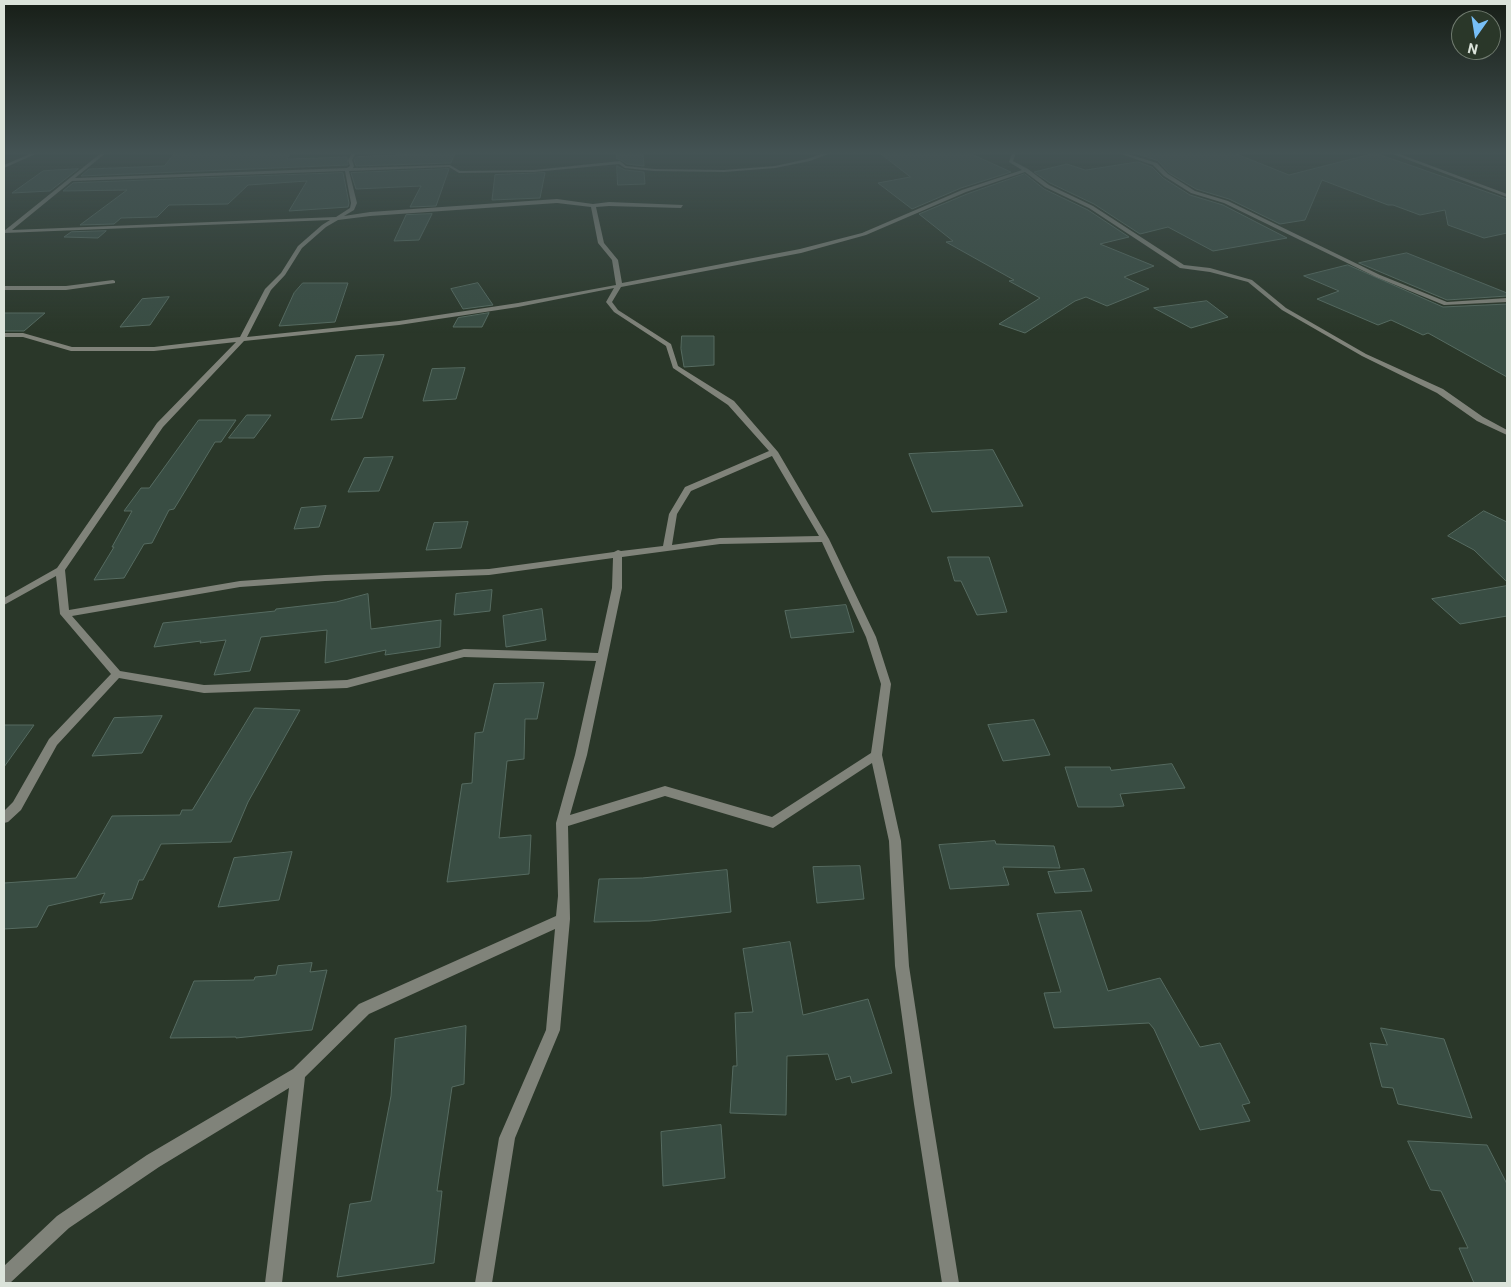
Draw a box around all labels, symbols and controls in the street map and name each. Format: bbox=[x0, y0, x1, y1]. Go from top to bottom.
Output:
north arrow bbox=[1451, 10, 1501, 60]
text: N bbox=[1466, 40, 1479, 58]

